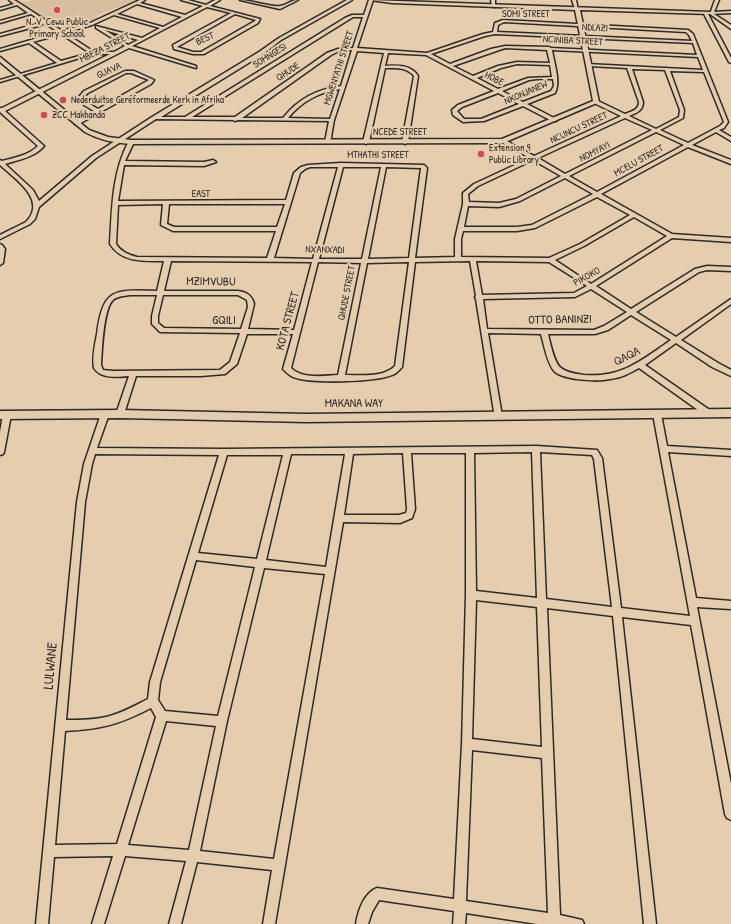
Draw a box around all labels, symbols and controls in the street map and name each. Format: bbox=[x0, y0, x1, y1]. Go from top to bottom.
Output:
marker: N. V. Cewu Public Primary School bbox=[52, 5, 62, 15]
street label: SOMI STREET bbox=[502, 8, 550, 20]
place label: N. V. Cewu Public Primary School bbox=[26, 16, 88, 40]
street label: NDLAZI bbox=[582, 21, 608, 35]
street label: MGWENYATHI STREET bbox=[321, 29, 357, 107]
street label: MBEZA STREET bbox=[78, 30, 132, 66]
street label: BEST bbox=[194, 30, 216, 48]
street label: NCINIBA STREET bbox=[543, 33, 603, 49]
street label: SOMNGESI bbox=[251, 41, 289, 71]
street label: GUAVA bbox=[95, 60, 123, 82]
street label: QHUDE bbox=[274, 60, 302, 84]
street label: HOBE bbox=[482, 69, 506, 89]
street label: NKONJANEW bbox=[503, 78, 549, 108]
place label: Nederduitse Gereformeerde Kerk in Afrika bbox=[71, 94, 224, 106]
marker: Nederduitse Gereformeerde Kerk in Afrika bbox=[58, 95, 68, 105]
place label: ZCC Makhanda bbox=[52, 109, 105, 121]
street label: NCUNCU STREET bbox=[548, 109, 610, 147]
marker: ZCC Makhanda bbox=[39, 110, 49, 120]
street label: NCEDE STREET bbox=[373, 126, 427, 138]
street label: NOMYAYI bbox=[578, 139, 612, 165]
place label: Extension 9 Public Library bbox=[489, 142, 539, 166]
street label: MCELU STREET bbox=[612, 142, 666, 180]
street label: MTHATHI STREET bbox=[347, 149, 409, 161]
marker: Extension 9 Public Library bbox=[476, 149, 486, 159]
street label: EAST bbox=[192, 188, 210, 200]
street label: NXANXADI bbox=[305, 244, 345, 256]
street label: QHUDE STREET bbox=[336, 265, 358, 321]
street label: PIKOKO bbox=[572, 265, 602, 289]
street label: MZIMVUBU bbox=[186, 274, 236, 290]
street label: KOTA STREET bbox=[273, 290, 303, 352]
street label: OTTO BANINZI bbox=[528, 312, 592, 328]
street label: GQILI bbox=[212, 314, 236, 328]
street label: QAQA bbox=[612, 344, 642, 370]
street label: MAKANA WAY bbox=[325, 397, 383, 411]
street label: LULWANE bbox=[41, 642, 61, 690]

